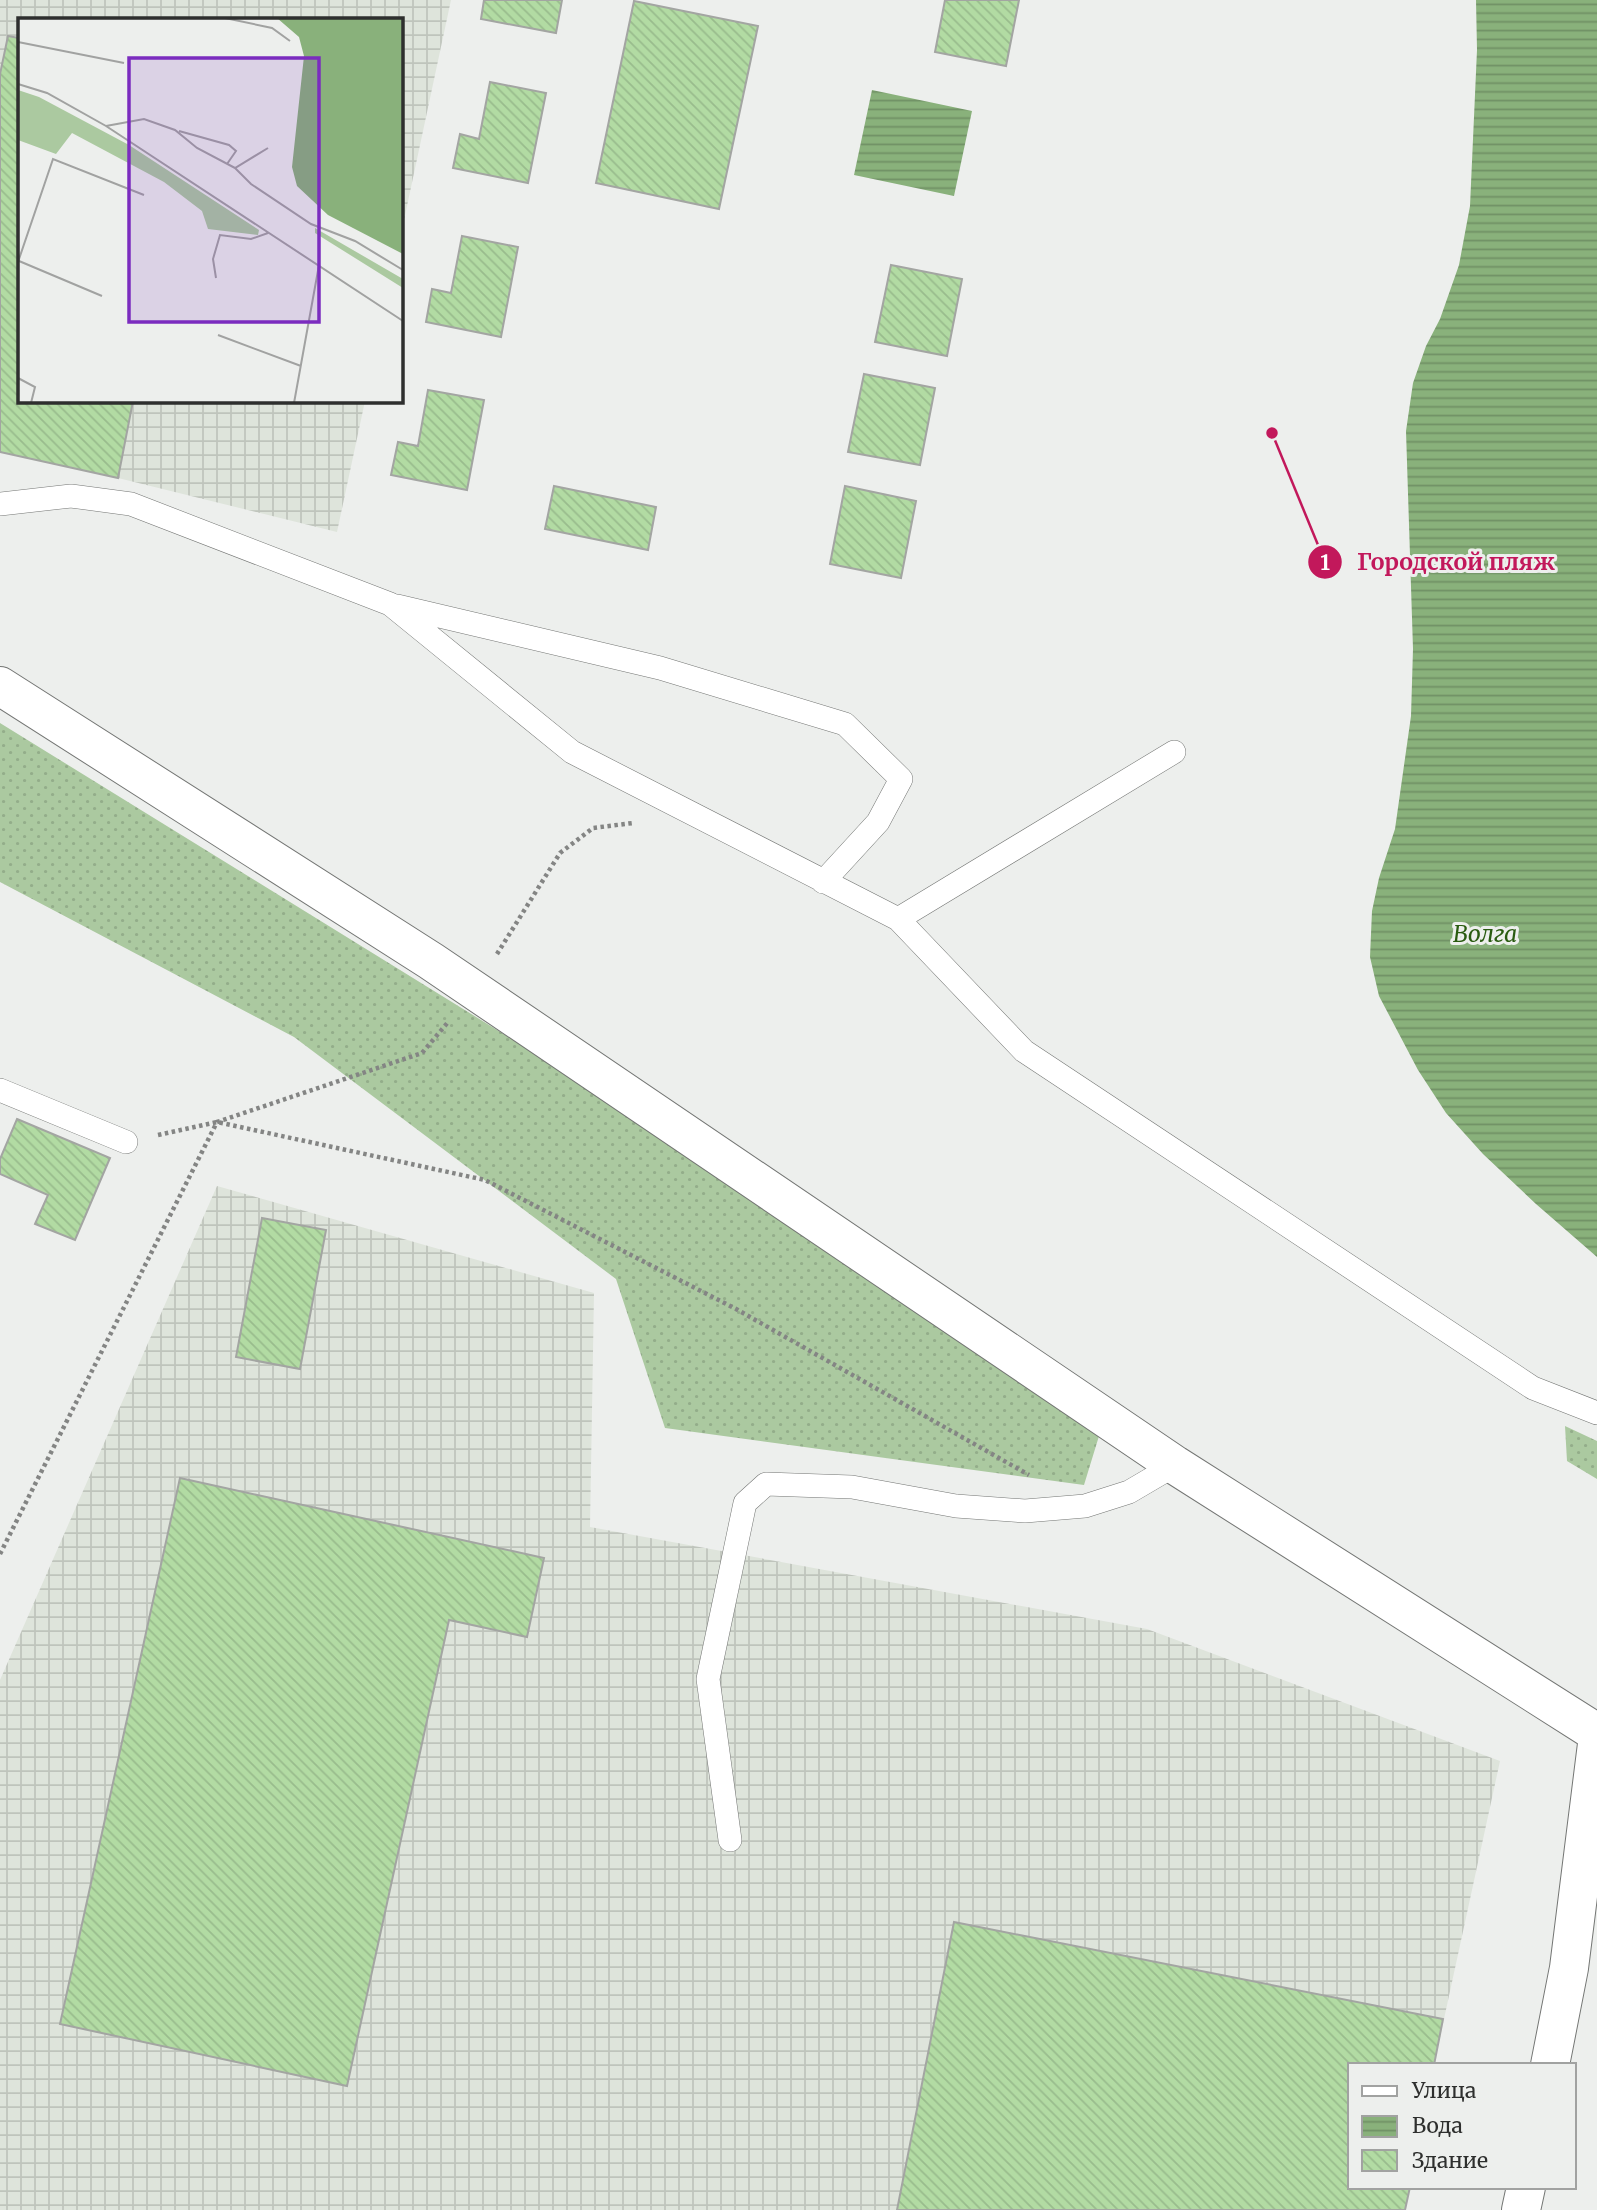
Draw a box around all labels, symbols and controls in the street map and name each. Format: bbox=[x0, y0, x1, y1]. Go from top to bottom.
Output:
inset map bbox=[18, 18, 402, 402]
callout: Городской пляж bbox=[1308, 540, 1569, 584]
text: Городской пляж bbox=[1357, 547, 1555, 576]
text: 1 bbox=[1320, 549, 1330, 576]
water label: Волга bbox=[1453, 919, 1517, 948]
legend bbox=[1348, 2063, 1576, 2189]
text: Улица bbox=[1411, 2077, 1476, 2104]
text: Вода bbox=[1412, 2112, 1463, 2139]
text: Здание bbox=[1412, 2147, 1488, 2174]

